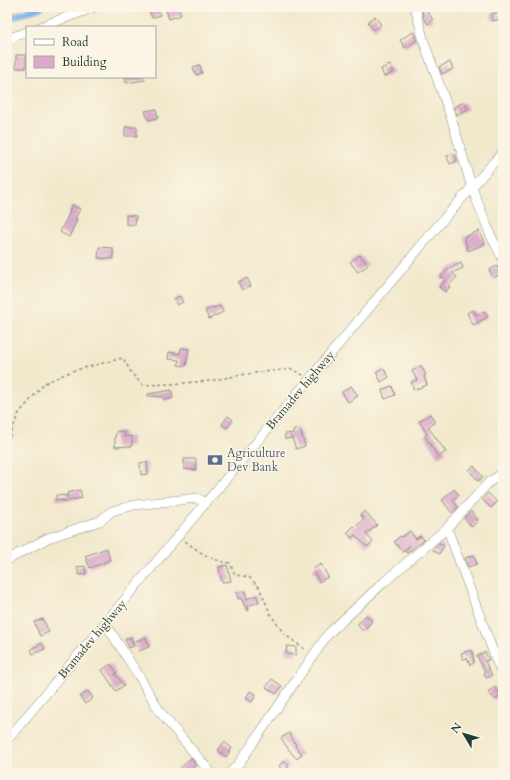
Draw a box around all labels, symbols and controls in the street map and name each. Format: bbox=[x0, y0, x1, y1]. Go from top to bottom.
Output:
legend bbox=[26, 26, 156, 78]
text: Road bbox=[62, 34, 89, 50]
text: Building bbox=[62, 54, 107, 70]
street label: Bramadev highway bbox=[262, 347, 338, 433]
place label: Agriculture Dev Bank bbox=[227, 445, 285, 475]
bank icon: Agriculture Dev Bank bbox=[206, 451, 224, 469]
street label: Bramadev highway bbox=[54, 596, 130, 682]
north arrow bbox=[444, 714, 484, 754]
text: N bbox=[448, 719, 466, 737]

